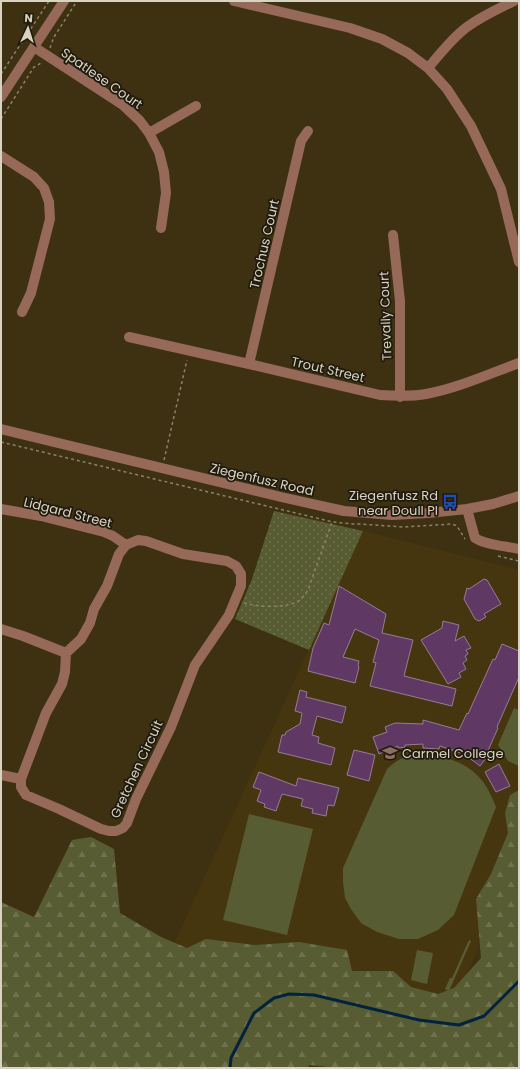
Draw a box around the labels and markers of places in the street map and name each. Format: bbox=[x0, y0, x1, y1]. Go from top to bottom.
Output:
place label: Ziegenfusz Rd near Doull Pl bbox=[349, 486, 438, 520]
bus stop icon: Ziegenfusz Rd near Doull Pl bbox=[441, 493, 459, 511]
school or university icon: Carmel College bbox=[381, 744, 399, 762]
place label: Carmel College bbox=[402, 744, 503, 763]

